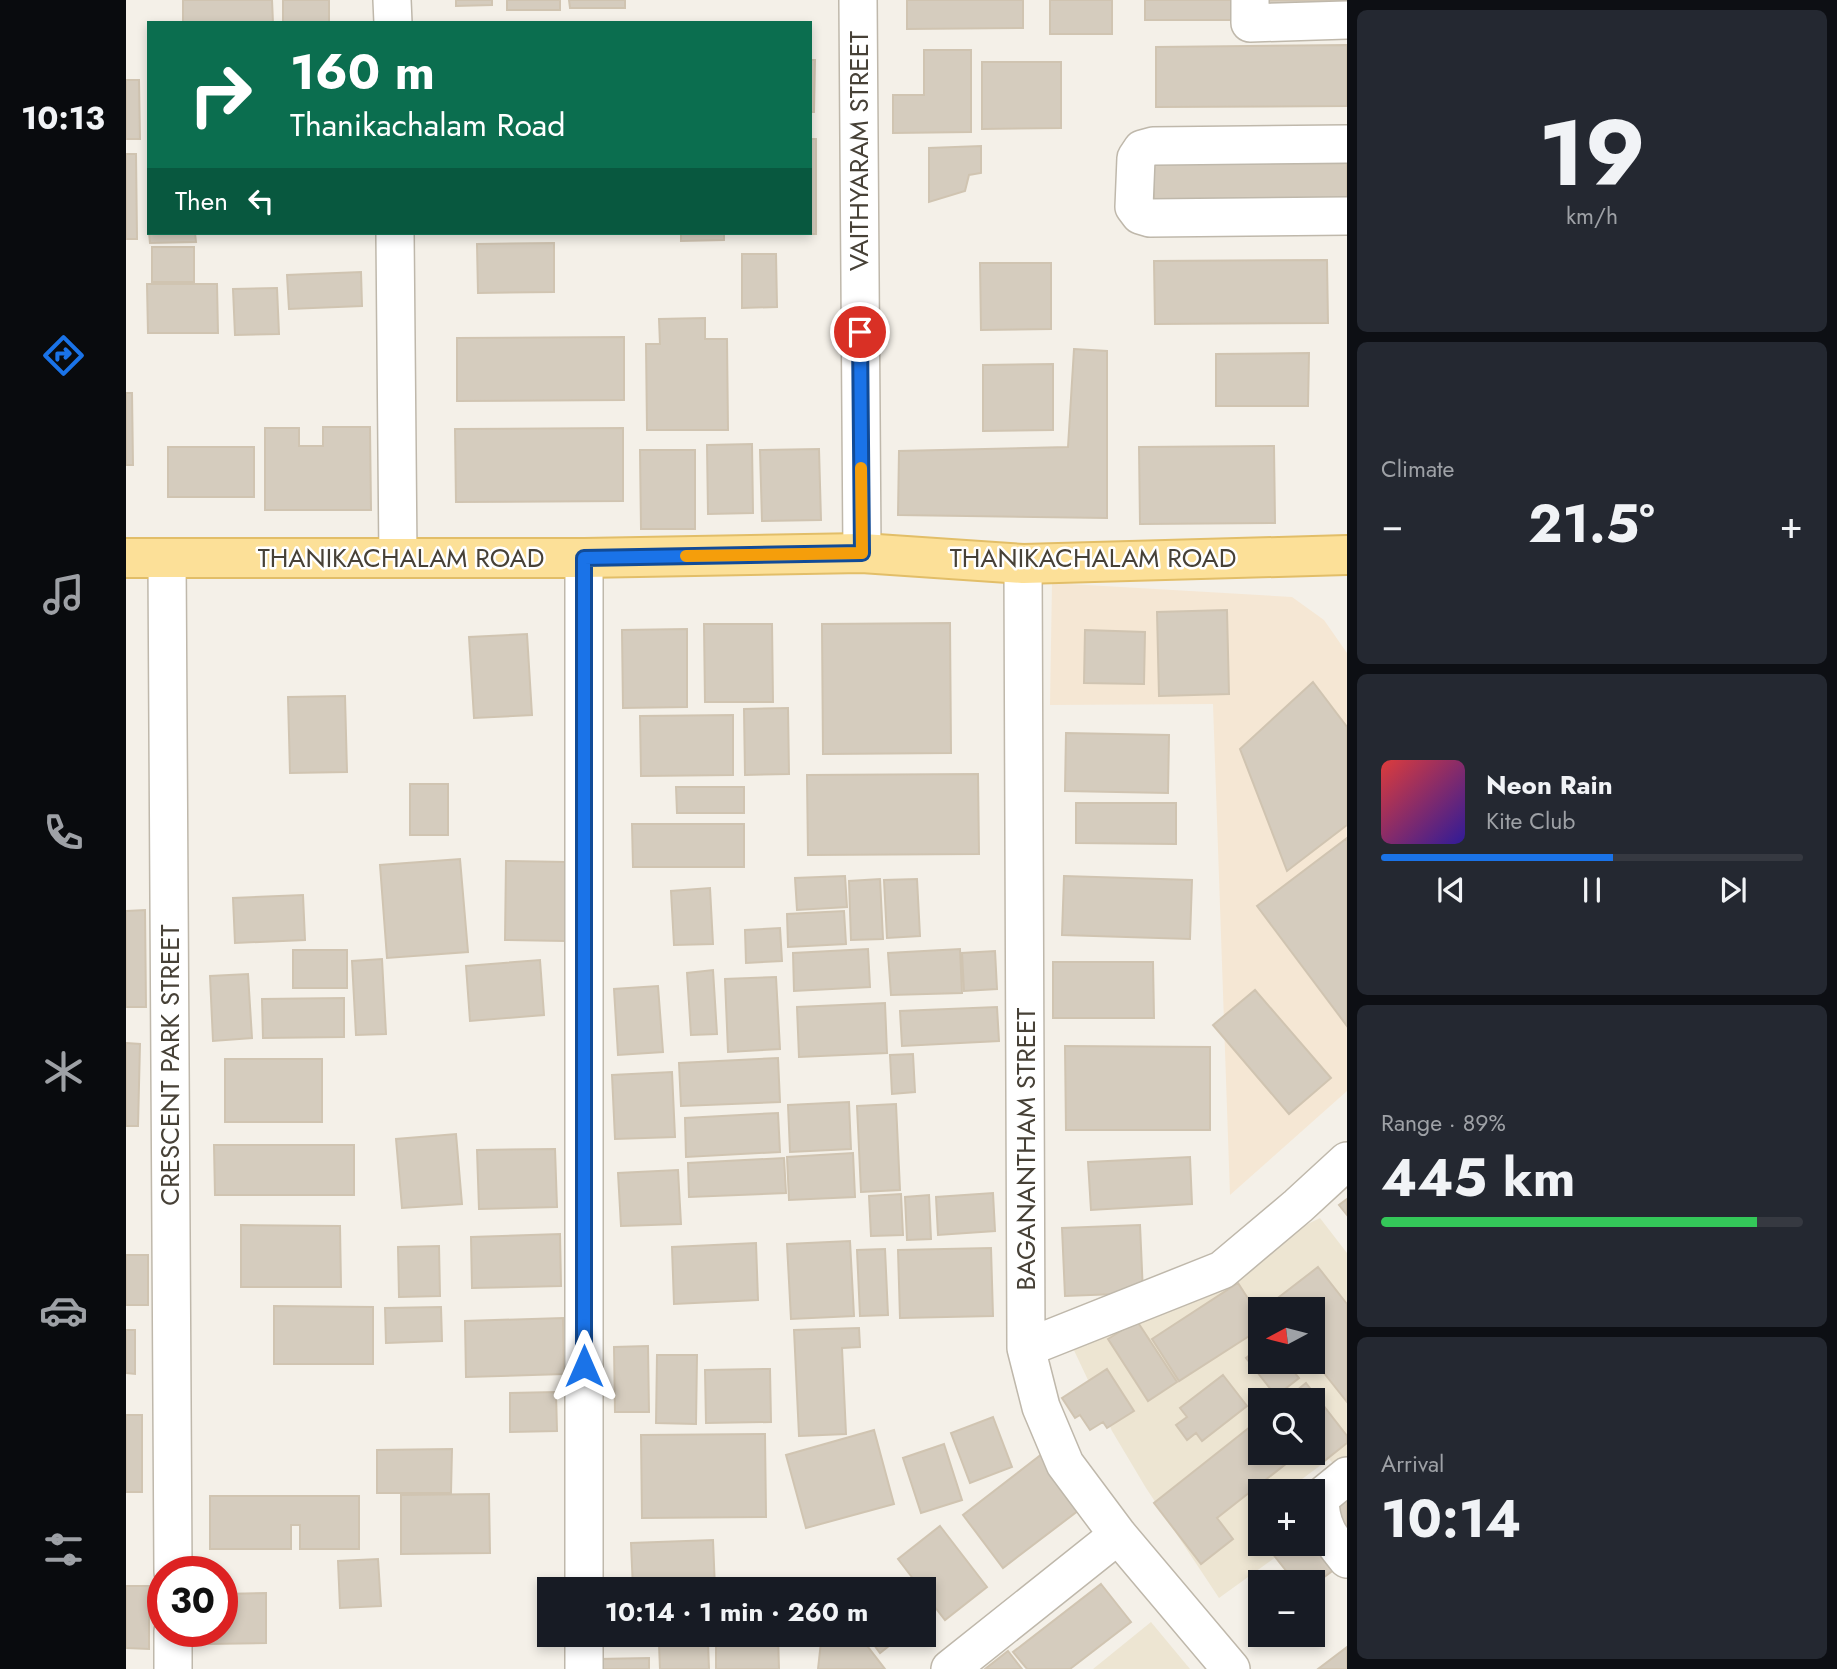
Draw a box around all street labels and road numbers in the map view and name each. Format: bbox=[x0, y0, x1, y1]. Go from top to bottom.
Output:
street label: VAITHYARAM STREET bbox=[840, 31, 878, 271]
street label: THANIKACHALAM ROAD bbox=[258, 539, 544, 577]
street label: THANIKACHALAM ROAD bbox=[950, 539, 1236, 577]
street label: CRESCENT PARK STREET bbox=[151, 924, 189, 1206]
street label: BAGANANTHAM STREET bbox=[1007, 1008, 1045, 1290]

